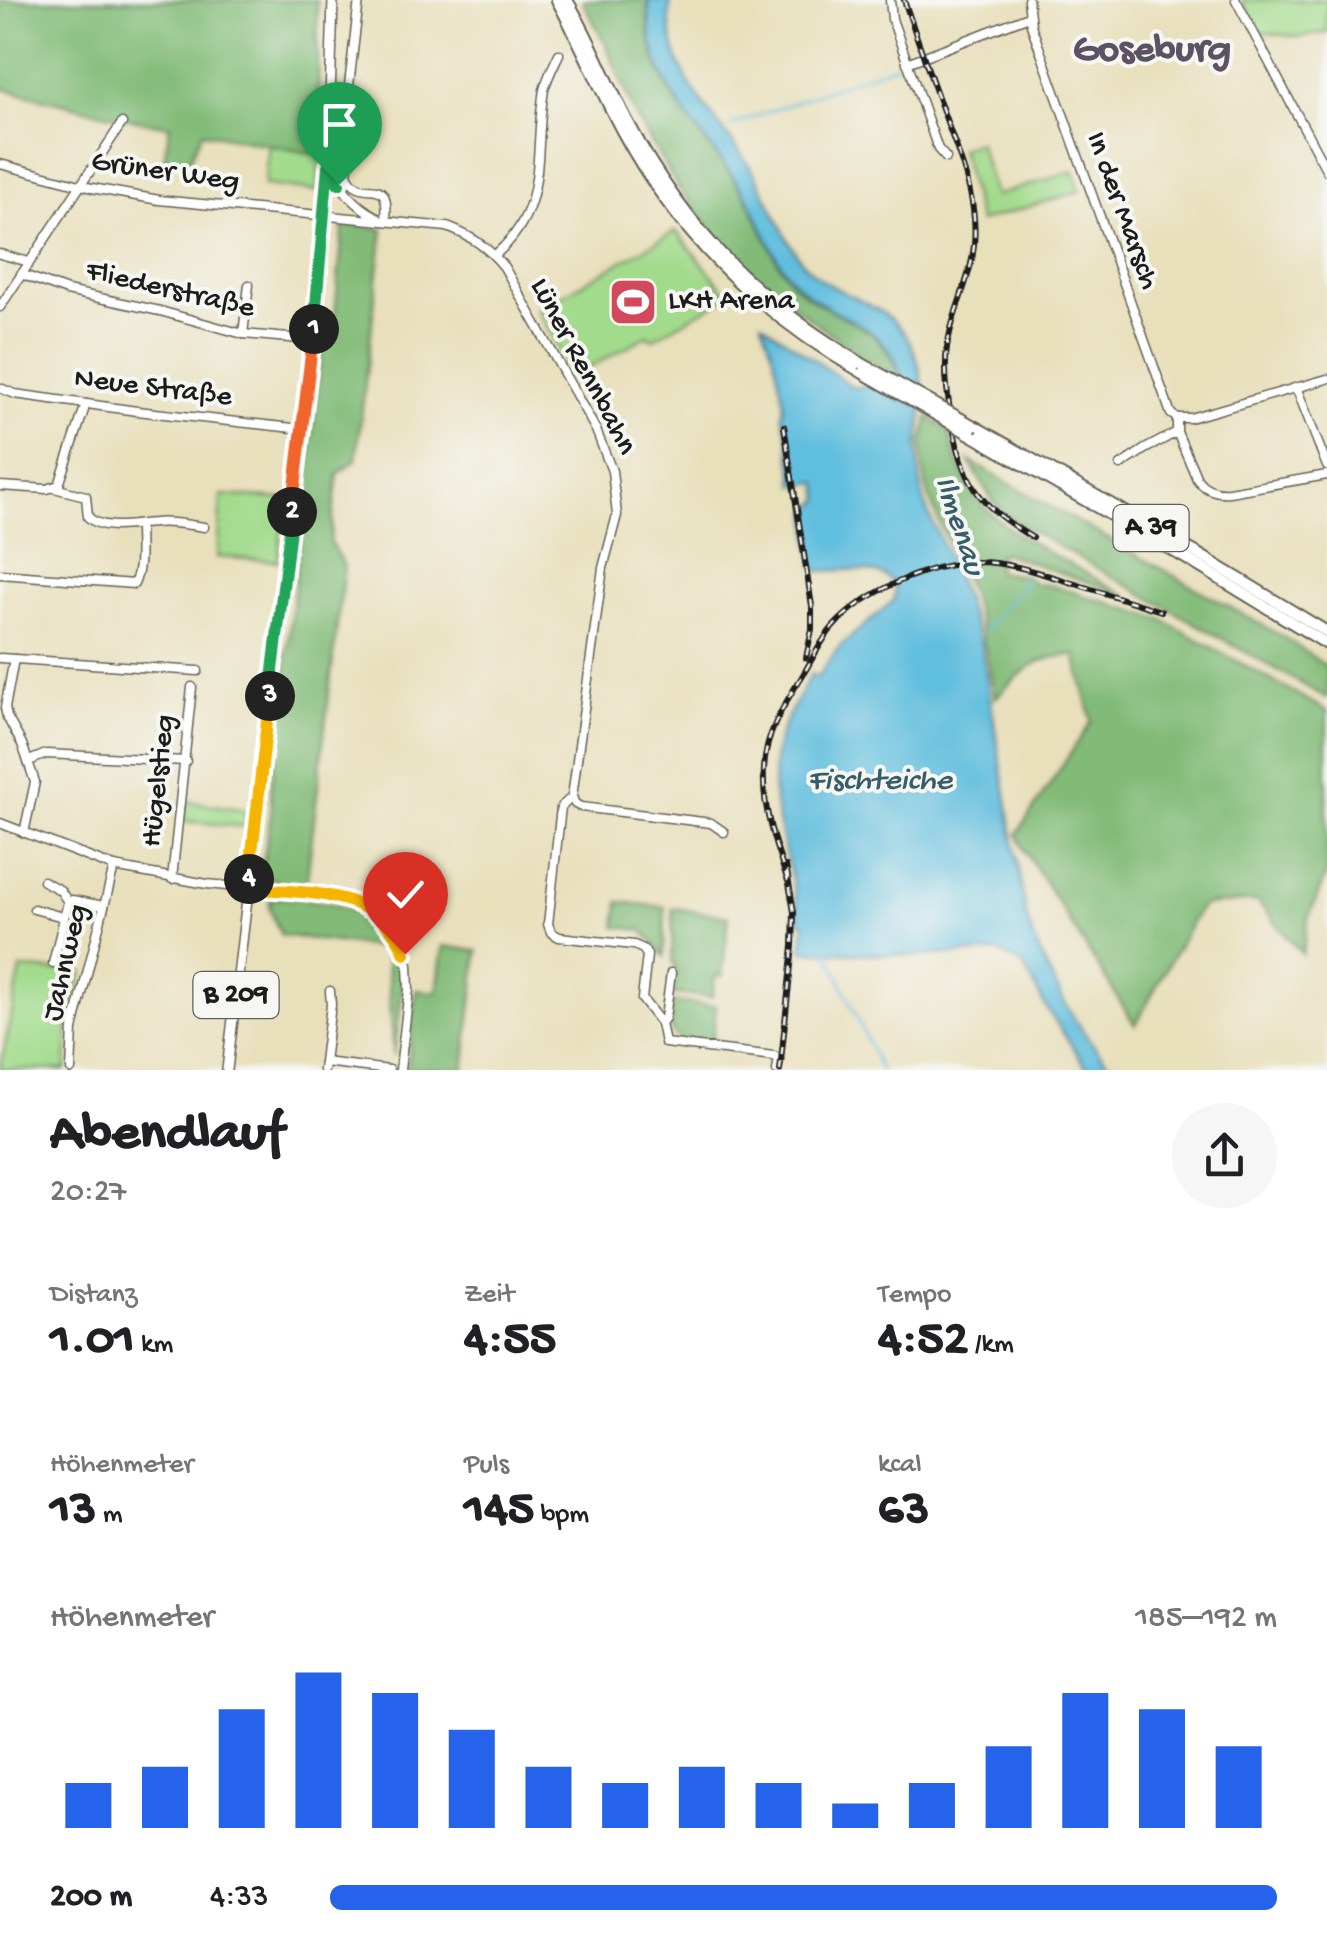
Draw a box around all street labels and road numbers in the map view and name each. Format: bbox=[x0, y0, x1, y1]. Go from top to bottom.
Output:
street label: In der Marsch bbox=[1076, 128, 1166, 294]
street label: Grüner Weg bbox=[89, 145, 241, 201]
street label: Fliederstraße bbox=[81, 254, 258, 328]
street label: Lüner Rennbahn bbox=[521, 273, 643, 461]
street label: Neue Straße bbox=[72, 362, 234, 416]
road number: A 39 bbox=[1114, 505, 1188, 551]
street label: Hügelstieg bbox=[136, 713, 184, 849]
street label: Jahnweg bbox=[37, 901, 97, 1025]
road number: B 209 bbox=[194, 972, 278, 1018]

